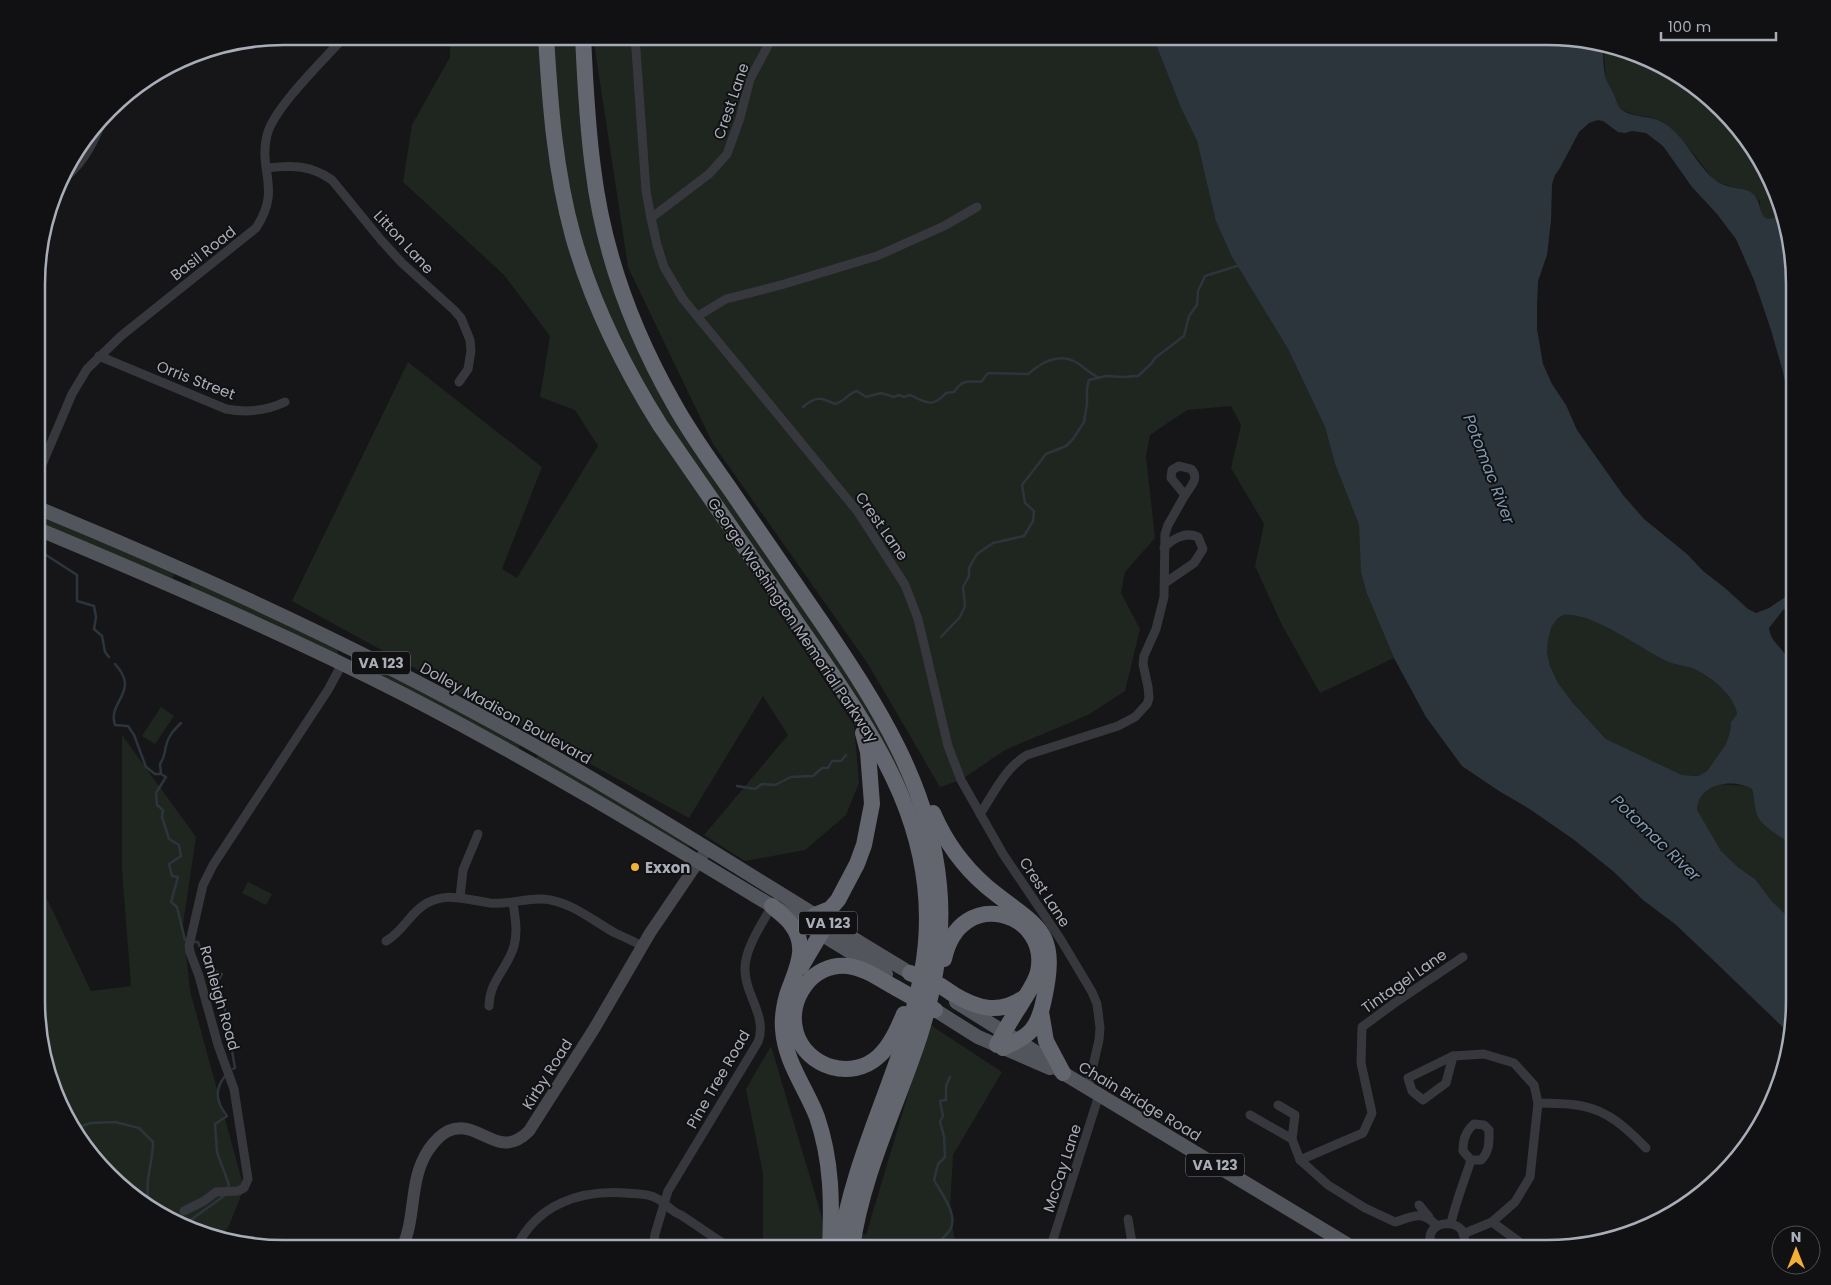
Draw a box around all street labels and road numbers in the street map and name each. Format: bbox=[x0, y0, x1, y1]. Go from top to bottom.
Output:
street label: Crest Lane bbox=[708, 60, 754, 142]
street label: Litton Lane bbox=[369, 206, 439, 278]
street label: Basil Road bbox=[166, 221, 240, 285]
street label: Orris Street bbox=[154, 355, 238, 405]
street label: Crest Lane bbox=[851, 487, 913, 565]
street label: George Washington Memorial Parkway bbox=[703, 493, 883, 747]
road number: VA 123 bbox=[352, 651, 410, 674]
street label: Dolley Madison Boulevard bbox=[417, 657, 595, 769]
street label: Crest Lane bbox=[1015, 853, 1075, 931]
road number: VA 123 bbox=[799, 911, 857, 934]
street label: Ranleigh Road bbox=[195, 943, 245, 1053]
street label: Tintagel Lane bbox=[1357, 944, 1451, 1018]
street label: Pine Tree Road bbox=[681, 1026, 755, 1132]
street label: Kirby Road bbox=[517, 1035, 577, 1113]
street label: Chain Bridge Road bbox=[1075, 1056, 1205, 1146]
street label: McCay Lane bbox=[1038, 1121, 1086, 1215]
road number: VA 123 bbox=[1186, 1154, 1244, 1176]

